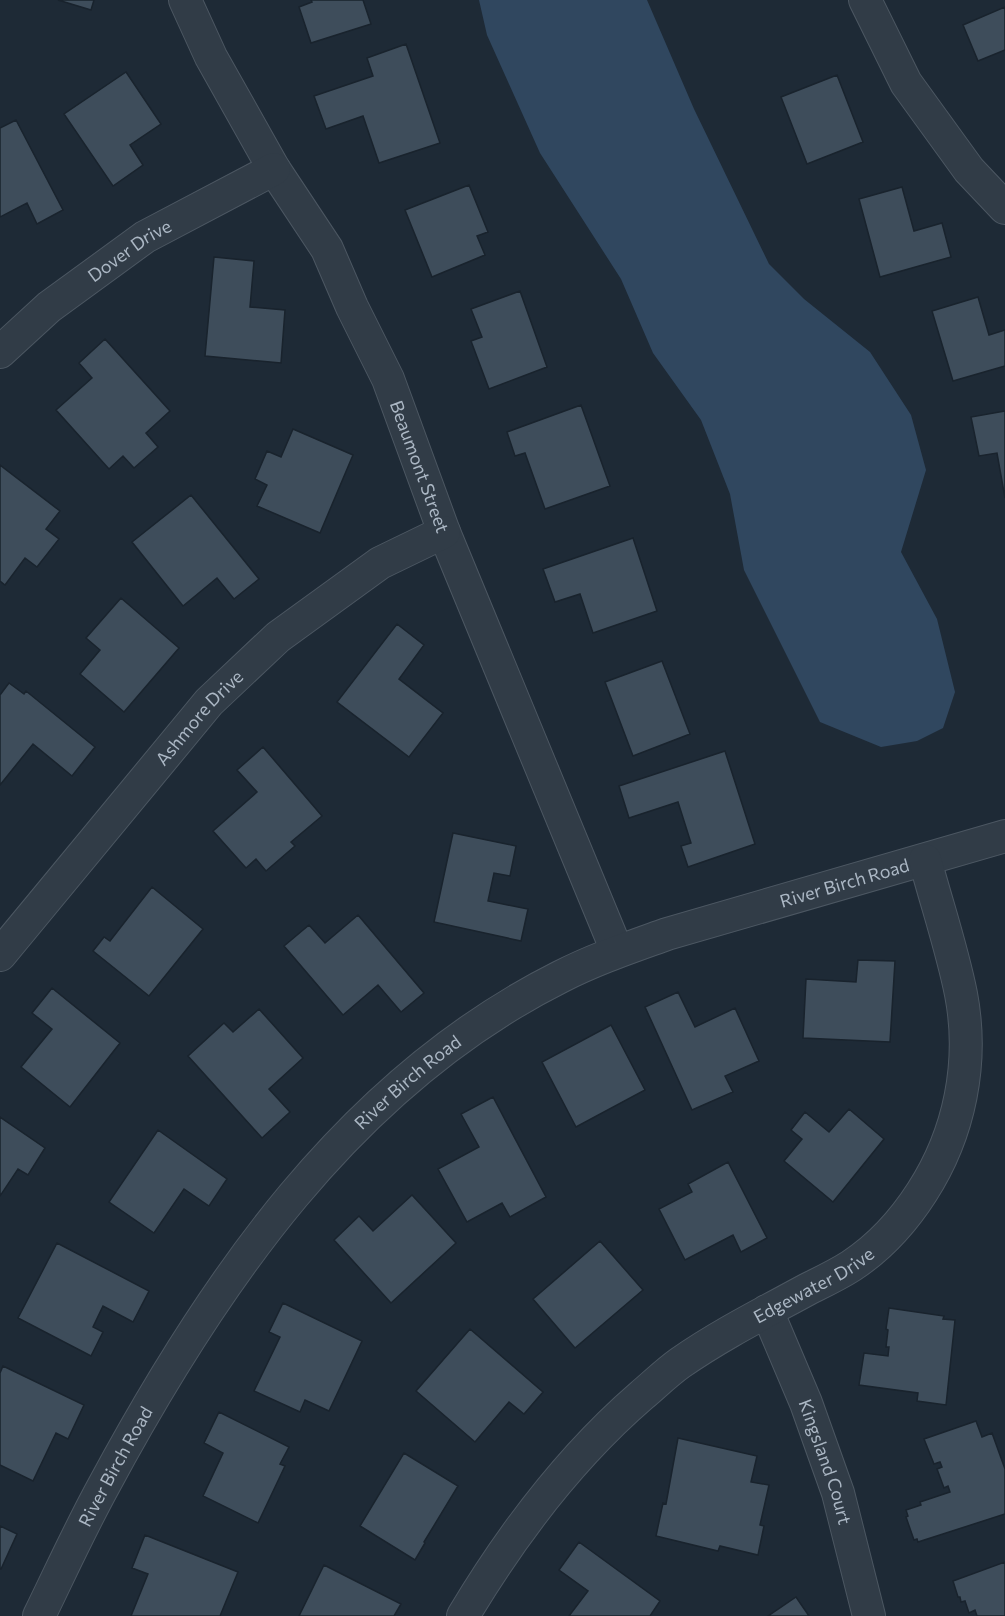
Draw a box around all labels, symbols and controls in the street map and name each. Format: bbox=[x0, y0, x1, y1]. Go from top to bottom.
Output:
street label: Dover Drive bbox=[83, 214, 175, 286]
street label: Beaumont Street bbox=[386, 397, 454, 536]
street label: Ashmore Drive bbox=[150, 665, 247, 770]
street label: River Birch Road bbox=[777, 853, 912, 912]
street label: River Birch Road bbox=[349, 1030, 465, 1134]
street label: Edgewater Drive bbox=[749, 1242, 878, 1327]
street label: Kingsland Court bbox=[794, 1396, 856, 1527]
street label: River Birch Road bbox=[73, 1402, 157, 1530]

